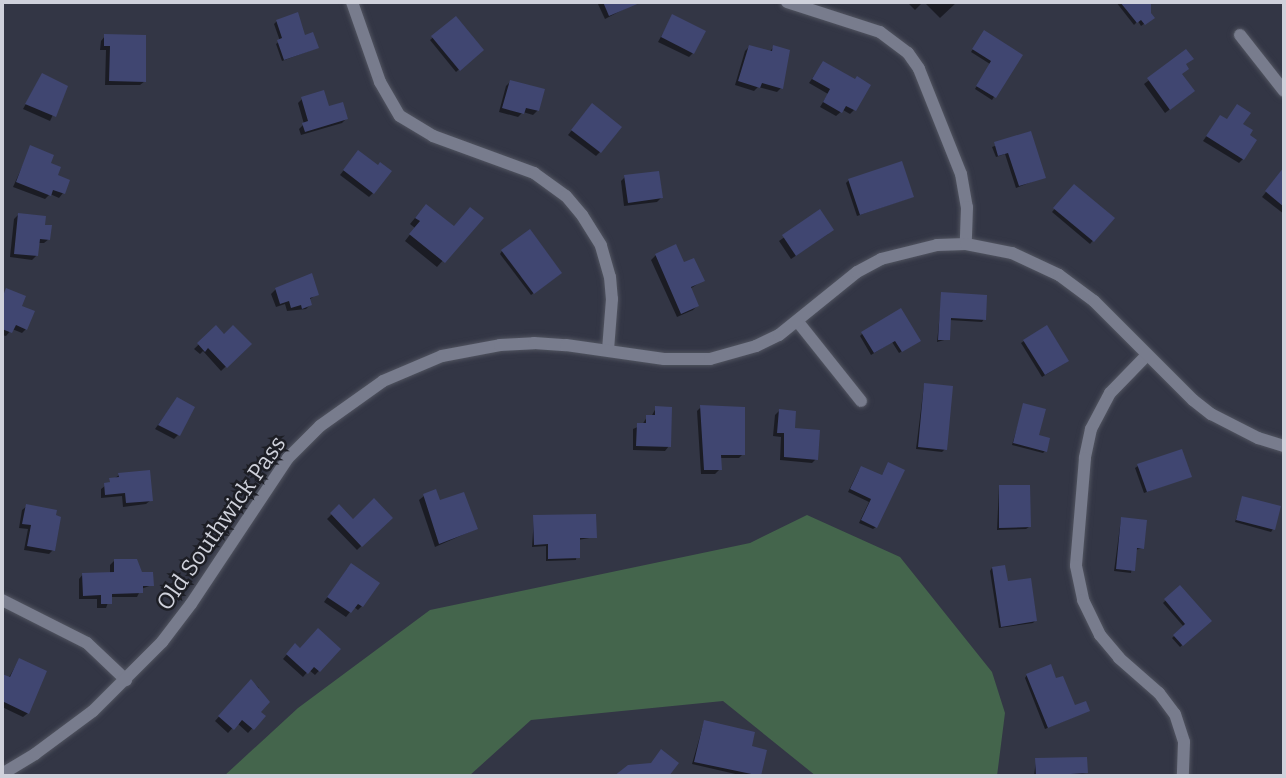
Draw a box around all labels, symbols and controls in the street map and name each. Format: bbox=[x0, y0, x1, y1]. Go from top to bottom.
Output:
street label: Old Southwick Pass bbox=[150, 431, 292, 615]

